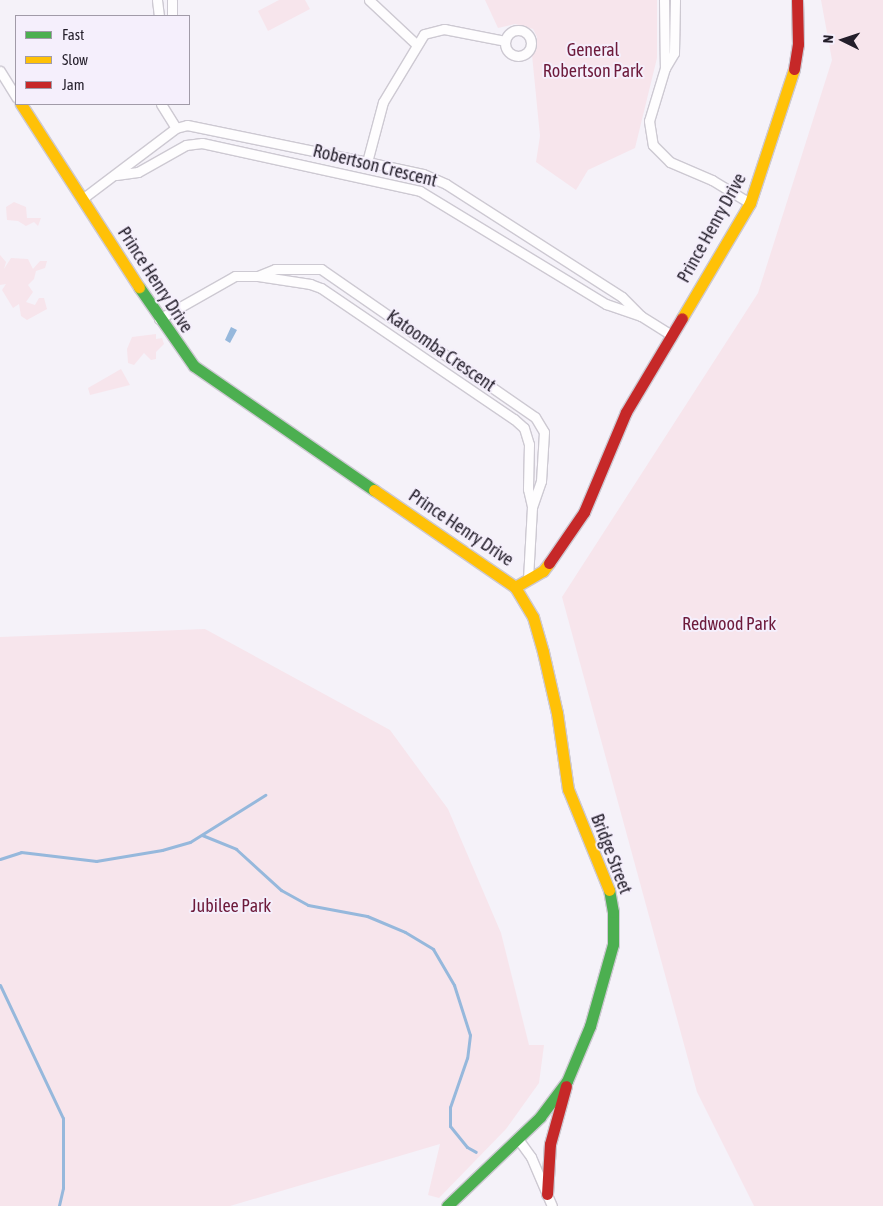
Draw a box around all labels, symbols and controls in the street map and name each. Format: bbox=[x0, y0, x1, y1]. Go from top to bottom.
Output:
legend bbox=[15, 15, 190, 105]
north arrow bbox=[818, 15, 868, 65]
text: Fast bbox=[62, 26, 84, 43]
text: N bbox=[820, 34, 836, 44]
park label: General Robertson Park bbox=[543, 40, 643, 82]
text: Slow bbox=[62, 51, 88, 68]
text: Jam bbox=[62, 76, 85, 93]
street label: Robertson Crescent bbox=[311, 140, 439, 192]
street label: Prince Henry Drive bbox=[673, 170, 751, 286]
street label: Prince Henry Drive bbox=[113, 223, 197, 337]
street label: Katoomba Crescent bbox=[382, 306, 500, 396]
street label: Prince Henry Drive bbox=[404, 485, 518, 571]
park label: Redwood Park bbox=[682, 613, 776, 635]
street label: Bridge Street bbox=[586, 811, 636, 897]
park label: Jubilee Park bbox=[191, 895, 271, 917]

